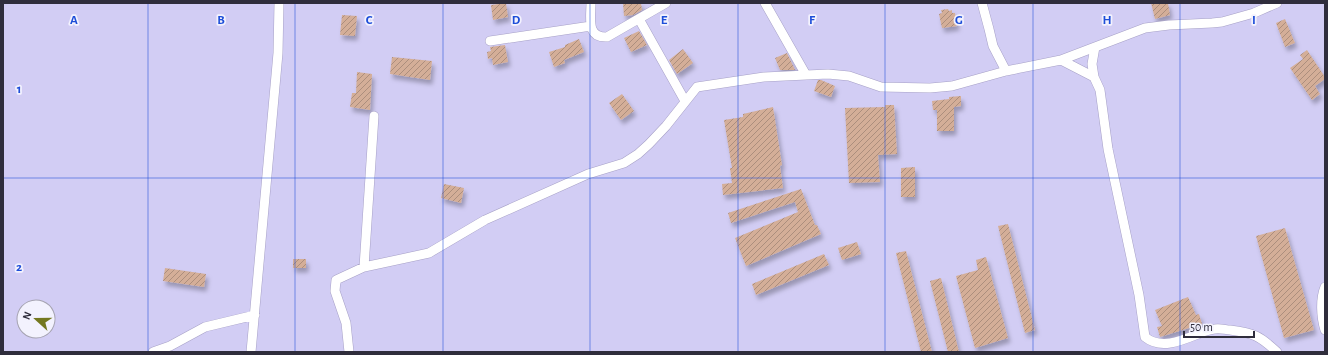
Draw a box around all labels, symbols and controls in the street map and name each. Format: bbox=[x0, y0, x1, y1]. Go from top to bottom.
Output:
text: A bbox=[70, 14, 78, 27]
text: B bbox=[217, 14, 225, 27]
text: C bbox=[366, 14, 373, 27]
text: D bbox=[512, 14, 521, 27]
text: E bbox=[661, 14, 668, 27]
text: F bbox=[809, 14, 816, 27]
text: G bbox=[955, 14, 963, 27]
text: H bbox=[1102, 14, 1112, 27]
text: I bbox=[1252, 14, 1256, 27]
text: 1 bbox=[17, 83, 21, 96]
text: 2 bbox=[16, 261, 22, 274]
north arrow bbox=[16, 299, 56, 339]
text: N bbox=[21, 310, 34, 321]
scale bar bbox=[1184, 313, 1254, 339]
text: 50 m bbox=[1190, 321, 1213, 333]

